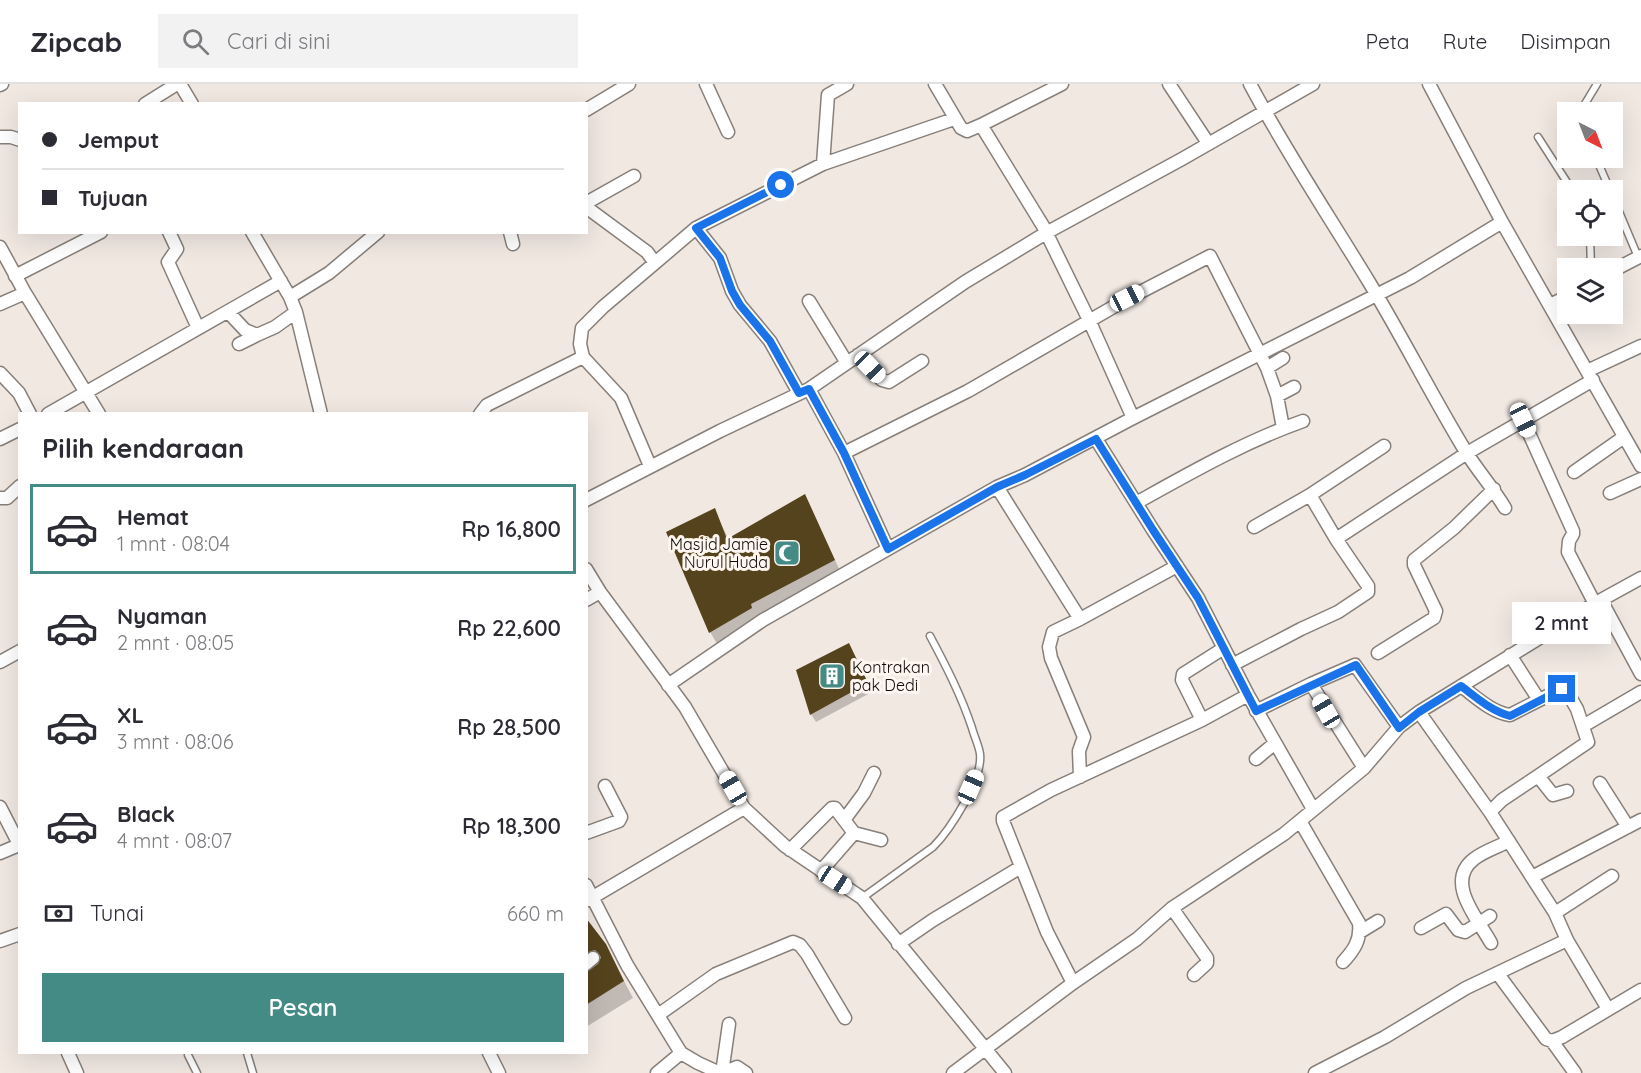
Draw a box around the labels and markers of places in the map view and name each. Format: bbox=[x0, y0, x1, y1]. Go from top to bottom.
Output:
place label: Masjid Jamie Nurul Huda bbox=[670, 534, 768, 572]
mosque icon: Masjid Jamie Nurul Huda bbox=[772, 538, 802, 568]
place label: Kontrakan pak Dedi bbox=[852, 657, 930, 695]
building icon: Kontrakan pak Dedi bbox=[817, 661, 847, 691]

